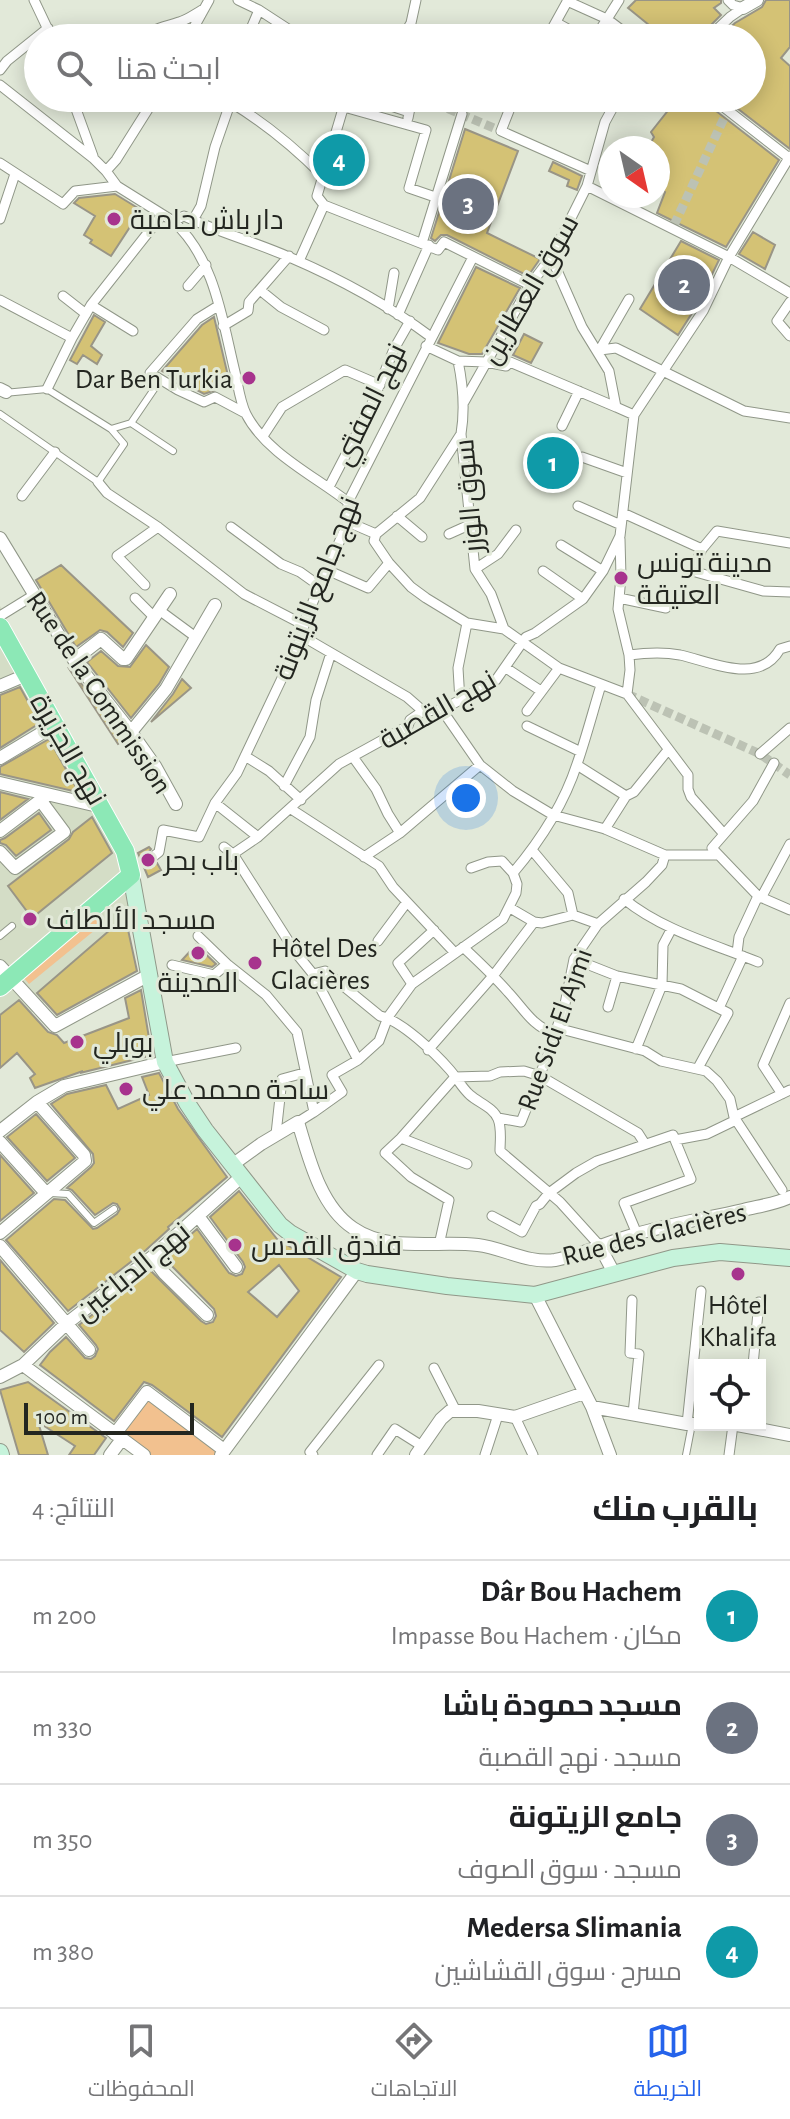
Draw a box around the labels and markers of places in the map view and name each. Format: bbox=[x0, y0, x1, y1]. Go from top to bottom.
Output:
pin: 4 bbox=[313, 130, 365, 190]
pin: 3 bbox=[442, 174, 494, 234]
place label: دار باش حامبة bbox=[130, 206, 284, 236]
marker: دار باش حامبة bbox=[105, 210, 123, 228]
pin: 2 bbox=[658, 255, 710, 315]
place label: Dar Ben Turkia bbox=[75, 366, 233, 394]
marker: Dar Ben Turkia bbox=[240, 369, 258, 387]
pin: 1 bbox=[527, 433, 579, 493]
place label: مدينة تونس العتيقة bbox=[637, 550, 773, 610]
marker: مدينة تونس العتيقة bbox=[612, 569, 630, 587]
place label: باب بحر bbox=[162, 848, 239, 876]
marker: باب بحر bbox=[139, 851, 157, 869]
place label: مسجد الألطاف bbox=[46, 906, 216, 935]
marker: مسجد الألطاف bbox=[21, 910, 39, 928]
place label: Hôtel Des Glacières bbox=[271, 935, 378, 995]
marker: المدينة bbox=[189, 944, 207, 962]
marker: Hôtel Des Glacières bbox=[246, 954, 264, 972]
place label: المدينة bbox=[157, 970, 239, 998]
place label: بوبلي bbox=[93, 1030, 154, 1064]
marker: بوبلي bbox=[68, 1033, 86, 1051]
place label: ساحة محمد علي bbox=[142, 1077, 329, 1111]
marker: ساحة محمد علي bbox=[117, 1080, 135, 1098]
place label: فندق القدس bbox=[251, 1233, 402, 1262]
marker: فندق القدس bbox=[226, 1236, 244, 1254]
marker: Hôtel Khalifa bbox=[729, 1265, 747, 1283]
place label: Hôtel Khalifa bbox=[699, 1292, 777, 1352]

